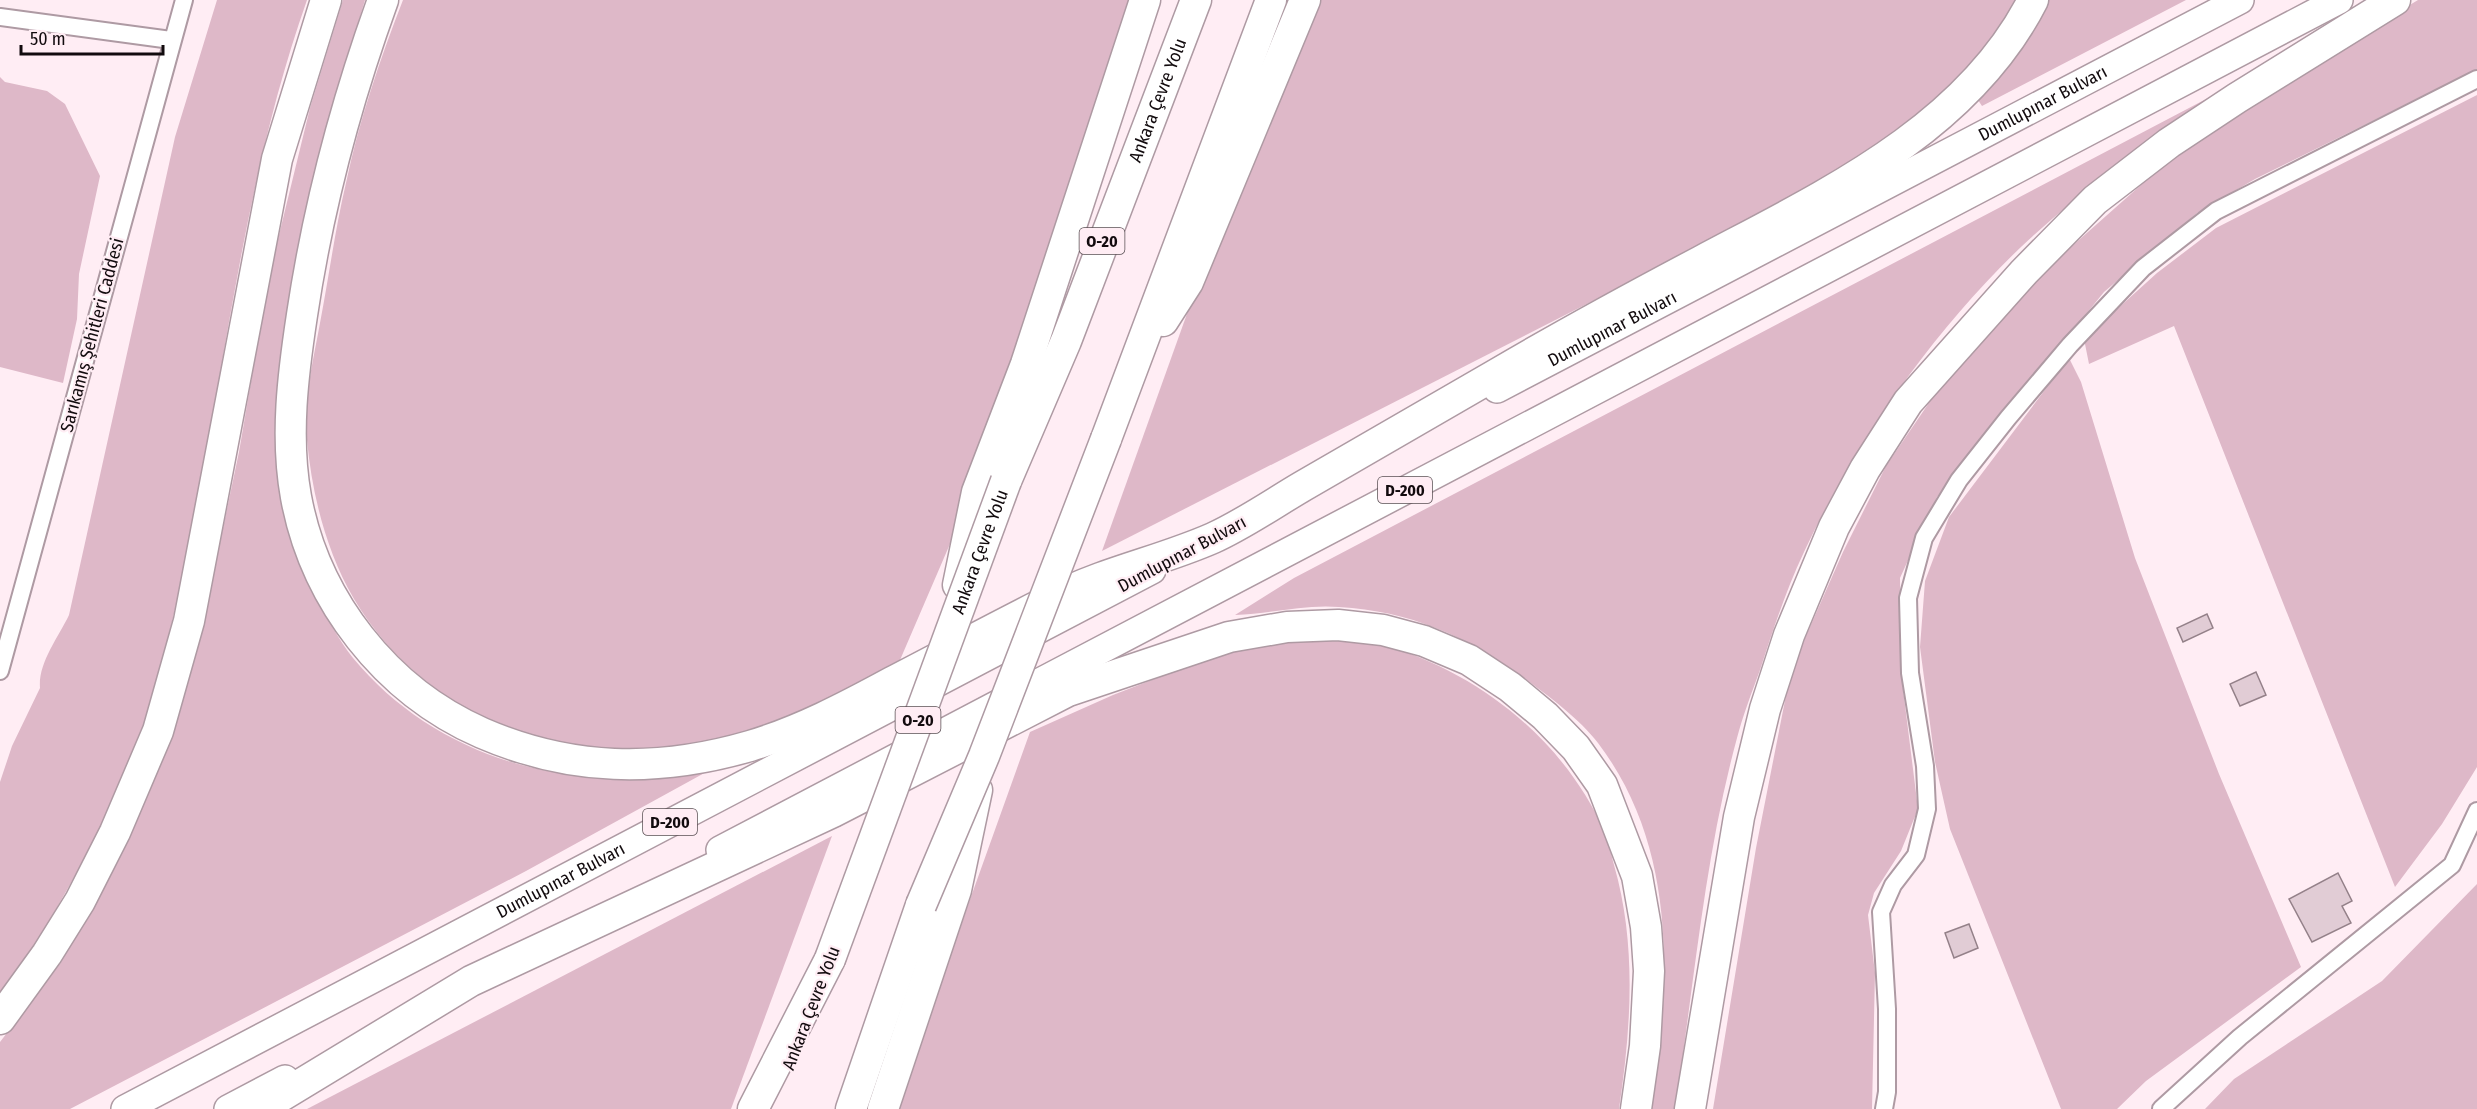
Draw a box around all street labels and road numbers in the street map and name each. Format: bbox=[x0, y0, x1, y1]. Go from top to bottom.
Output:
street label: Ankara Çevre Yolu bbox=[1124, 35, 1191, 165]
street label: Dumlupınar Bulvarı bbox=[1975, 61, 2111, 146]
road number: O-20 bbox=[1080, 228, 1124, 254]
street label: Sarıkamış Şehitleri Caddesi bbox=[55, 235, 129, 435]
street label: Dumlupınar Bulvarı bbox=[1544, 286, 1680, 371]
road number: D-200 bbox=[1378, 477, 1432, 503]
street label: Ankara Çevre Yolu bbox=[947, 487, 1013, 617]
street label: Dumlupınar Bulvarı bbox=[1114, 511, 1250, 597]
road number: O-20 bbox=[896, 707, 940, 733]
road number: D-200 bbox=[643, 809, 697, 835]
street label: Dumlupınar Bulvarı bbox=[493, 838, 629, 923]
street label: Ankara Çevre Yolu bbox=[777, 943, 845, 1073]

